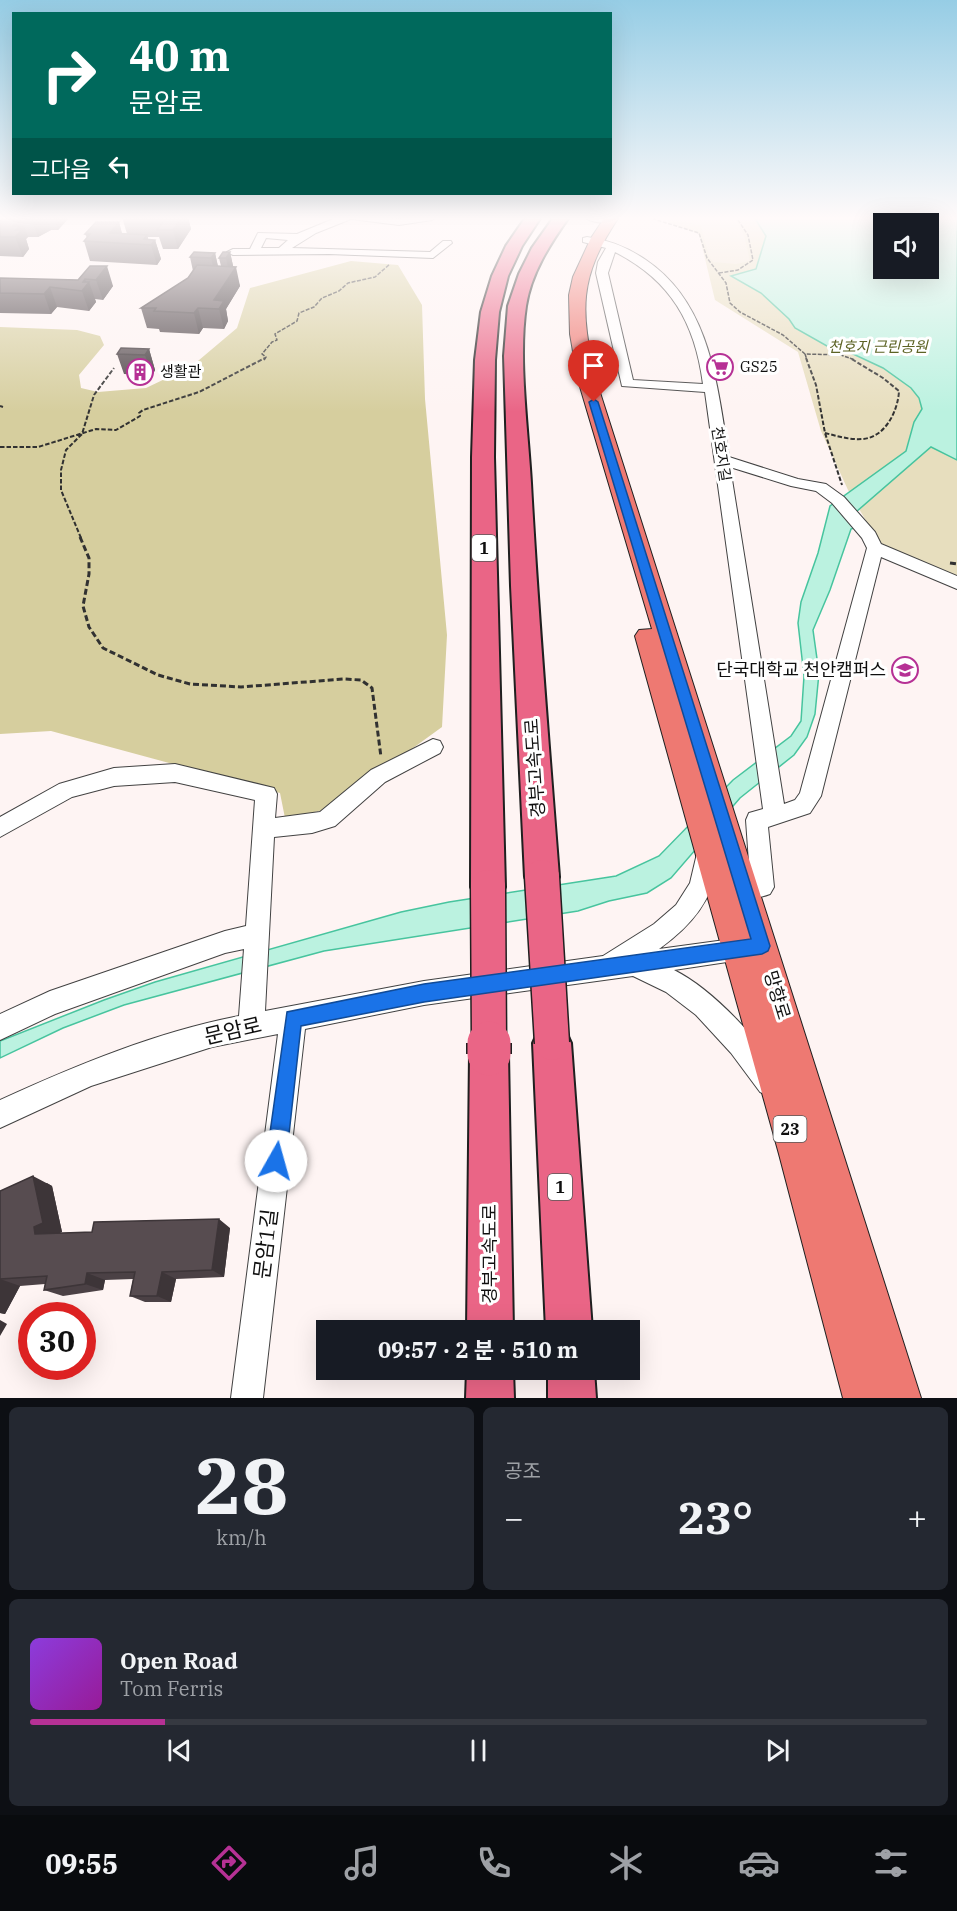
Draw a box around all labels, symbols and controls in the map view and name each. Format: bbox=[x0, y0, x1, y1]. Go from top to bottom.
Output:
text: 40 m bbox=[129, 28, 230, 83]
icon: right bbox=[30, 36, 108, 114]
text: 문암로 bbox=[129, 84, 204, 119]
icon: left bbox=[103, 150, 136, 183]
text: 그다음 bbox=[30, 154, 91, 183]
map controls bbox=[873, 213, 939, 279]
button: sound bbox=[873, 213, 939, 279]
park label: 천호지 근린공원 bbox=[828, 337, 929, 356]
pin bbox=[568, 340, 619, 402]
icon: arrive bbox=[577, 349, 610, 382]
supermarket icon: GS25 bbox=[705, 352, 735, 382]
building icon: 생활관 bbox=[125, 357, 155, 387]
place label: GS25 bbox=[740, 357, 778, 376]
place label: 생활관 bbox=[160, 362, 202, 381]
street label: 천호지길 bbox=[708, 425, 735, 483]
road number: 1 bbox=[472, 535, 496, 561]
school or university icon: 단국대학교 천안캠퍼스 bbox=[890, 655, 920, 685]
place label: 단국대학교 천안캠퍼스 bbox=[716, 658, 886, 681]
street label: 경부고속도로 bbox=[520, 718, 549, 818]
street label: 망향로 bbox=[759, 968, 796, 1022]
street label: 문암로 bbox=[201, 1010, 264, 1050]
road number: 23 bbox=[774, 1116, 806, 1142]
position arrow bbox=[244, 1129, 308, 1193]
road number: 1 bbox=[548, 1174, 572, 1200]
street label: 경부고속도로 bbox=[478, 1204, 501, 1304]
street label: 문암1길 bbox=[247, 1207, 283, 1281]
speed limit sign: 30 bbox=[18, 1302, 96, 1380]
text: 09:57 · 2 분 · 510 m bbox=[378, 1335, 578, 1364]
text: 28 bbox=[195, 1434, 288, 1535]
text: 공조 bbox=[504, 1457, 541, 1484]
text: 23° bbox=[678, 1488, 753, 1546]
text: − bbox=[504, 1496, 524, 1539]
text: + bbox=[907, 1496, 927, 1539]
text: km/h bbox=[216, 1524, 267, 1551]
text: Open Road bbox=[120, 1646, 238, 1675]
text: Tom Ferris bbox=[120, 1675, 223, 1702]
icon: previous bbox=[163, 1734, 196, 1767]
icon: pause bbox=[462, 1734, 495, 1767]
icon: next bbox=[761, 1734, 794, 1767]
icon: directions bbox=[208, 1842, 250, 1884]
icon: music bbox=[341, 1842, 383, 1884]
icon: phone bbox=[473, 1842, 515, 1884]
icon: climate bbox=[605, 1842, 647, 1884]
icon: car bbox=[738, 1842, 780, 1884]
icon: filters bbox=[870, 1842, 912, 1884]
text: 09:55 bbox=[45, 1846, 118, 1881]

